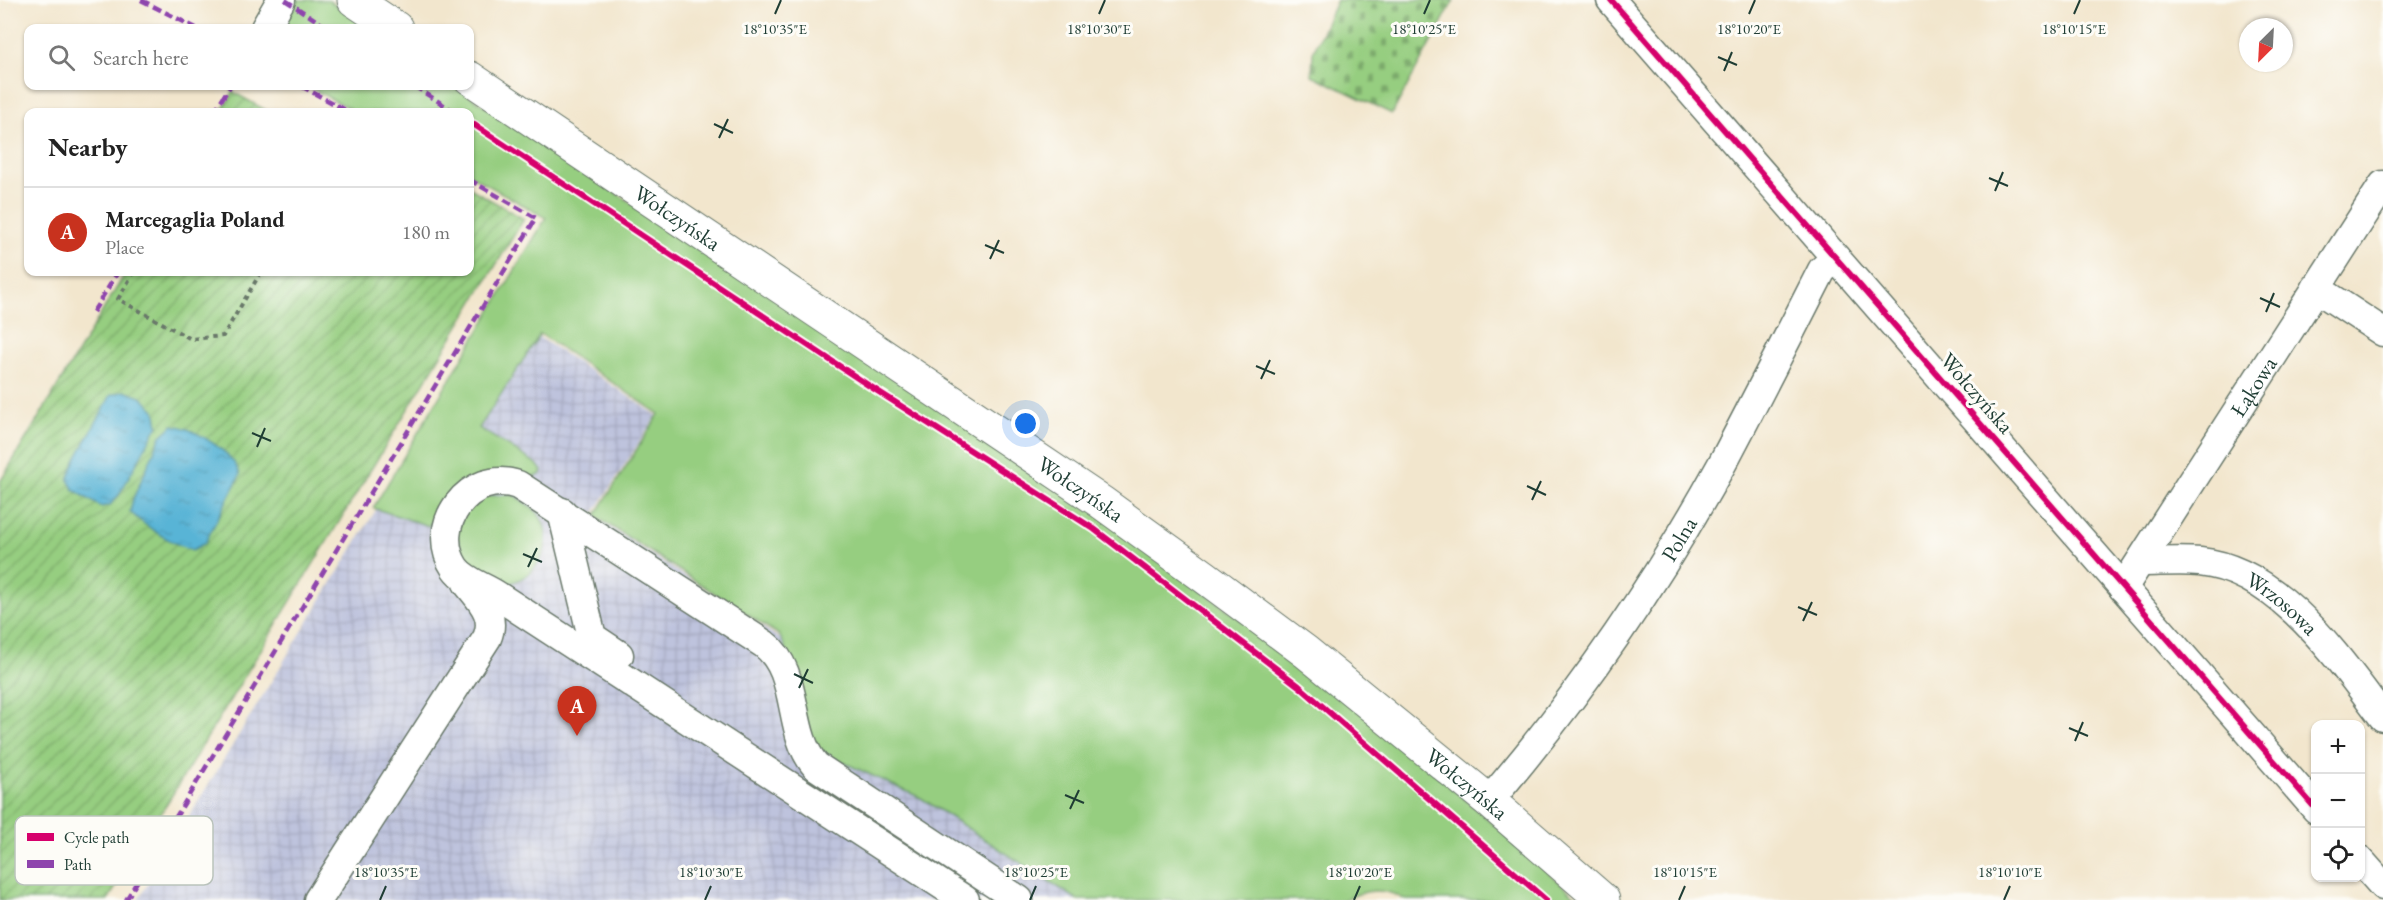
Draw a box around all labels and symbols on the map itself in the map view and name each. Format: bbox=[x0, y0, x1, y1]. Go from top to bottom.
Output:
north arrow bbox=[2239, 18, 2293, 72]
text: 18°10'35"E bbox=[743, 19, 808, 38]
text: 18°10'30"E bbox=[1067, 19, 1132, 38]
text: 18°10'25"E bbox=[1392, 19, 1457, 38]
text: 18°10'20"E bbox=[1717, 19, 1782, 38]
text: 18°10'15"E bbox=[2042, 19, 2107, 38]
street label: Wołczyńska bbox=[628, 178, 727, 257]
street label: Wołczyńska bbox=[1934, 346, 2021, 440]
street label: Łąkowa bbox=[2223, 351, 2283, 422]
your location bbox=[1011, 409, 1040, 438]
street label: Wołczyńska bbox=[1032, 449, 1130, 529]
street label: Polna bbox=[1654, 511, 1703, 567]
street label: Wrzosowa bbox=[2241, 565, 2325, 641]
pin: A bbox=[558, 686, 596, 736]
street label: Wołczyńska bbox=[1420, 741, 1515, 826]
legend bbox=[15, 816, 213, 885]
text: Cycle path bbox=[64, 827, 129, 848]
text: Path bbox=[64, 854, 92, 875]
text: 18°10'35"E bbox=[354, 862, 419, 881]
text: 18°10'30"E bbox=[679, 862, 744, 881]
text: 18°10'25"E bbox=[1004, 862, 1069, 881]
text: 18°10'20"E bbox=[1328, 862, 1393, 881]
text: 18°10'15"E bbox=[1653, 862, 1718, 881]
text: 18°10'10"E bbox=[1978, 862, 2043, 881]

